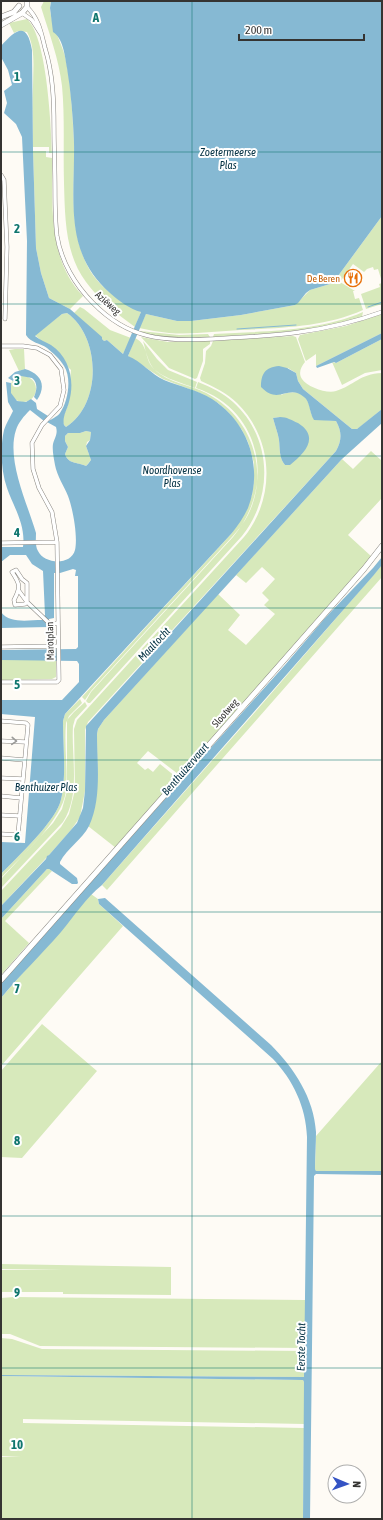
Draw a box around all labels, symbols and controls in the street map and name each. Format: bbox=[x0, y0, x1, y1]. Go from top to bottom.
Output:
text: A bbox=[92, 10, 100, 25]
scale bar bbox=[239, 16, 364, 42]
text: 200 m bbox=[245, 23, 272, 37]
text: 1 bbox=[14, 69, 20, 84]
water label: Zoetermeerse Plas bbox=[200, 146, 256, 171]
text: 2 bbox=[14, 221, 20, 236]
restaurant icon: De Beren bbox=[343, 268, 363, 288]
place label: De Beren bbox=[307, 273, 340, 284]
street label: Aziëweg bbox=[93, 289, 123, 317]
text: 3 bbox=[14, 373, 20, 388]
water label: Noordhovense Plas bbox=[143, 464, 201, 489]
text: 4 bbox=[13, 525, 20, 540]
street label: Marotplan bbox=[44, 621, 56, 660]
water label: Maaltocht bbox=[136, 624, 173, 663]
text: 5 bbox=[14, 677, 20, 692]
street label: Slootweg bbox=[210, 696, 241, 729]
one-way arrow bbox=[11, 737, 17, 746]
water label: Benthuizervaart bbox=[159, 740, 211, 797]
water label: Benthuizer Plas bbox=[15, 781, 77, 793]
text: 6 bbox=[14, 829, 20, 844]
text: 7 bbox=[14, 981, 20, 996]
text: 8 bbox=[14, 1133, 20, 1148]
text: 9 bbox=[14, 1285, 20, 1300]
water label: Eerste Tocht bbox=[295, 1322, 307, 1371]
text: 10 bbox=[11, 1437, 23, 1452]
north arrow bbox=[327, 1464, 367, 1504]
text: N bbox=[351, 1481, 363, 1488]

